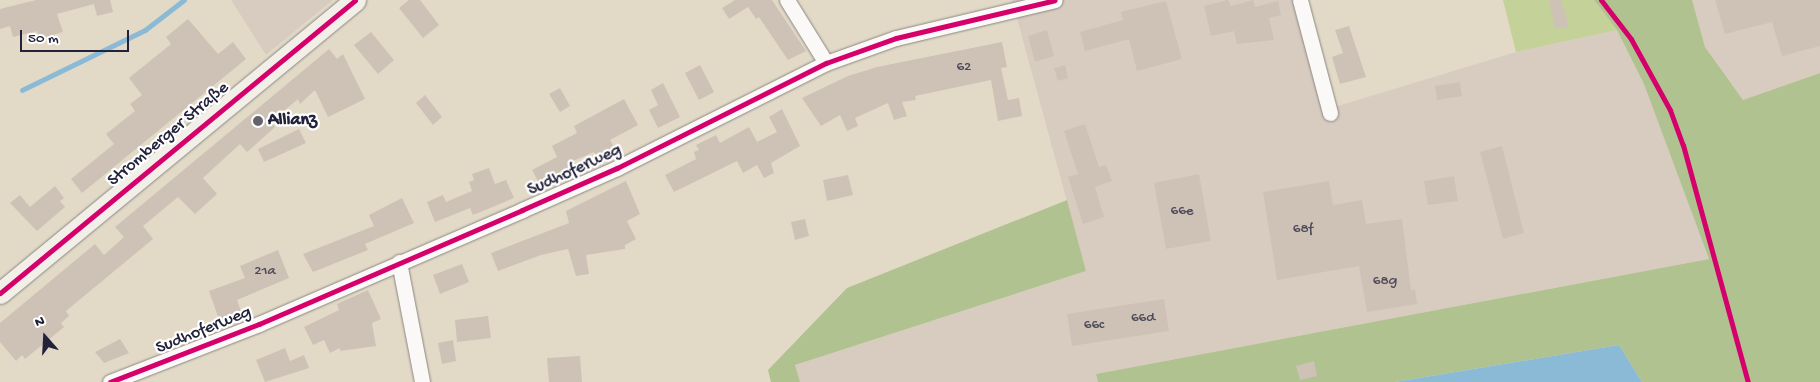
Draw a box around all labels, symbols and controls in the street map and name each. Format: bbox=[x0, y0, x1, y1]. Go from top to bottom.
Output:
scale bar bbox=[22, 20, 131, 52]
text: 50 m bbox=[28, 30, 59, 48]
house number: 62 bbox=[957, 59, 971, 77]
street label: Stromberger Straße bbox=[104, 78, 234, 192]
place label: Allianz bbox=[268, 110, 317, 132]
marker: Allianz bbox=[252, 115, 264, 127]
street label: Sudhoferweg bbox=[525, 140, 625, 202]
house number: 66e bbox=[1171, 203, 1193, 221]
house number: 68f bbox=[1293, 221, 1313, 239]
house number: 21a bbox=[254, 263, 276, 281]
house number: 68g bbox=[1373, 273, 1397, 291]
street label: Sudhoferweg bbox=[153, 302, 255, 360]
house number: 66d bbox=[1131, 310, 1155, 328]
north arrow bbox=[20, 312, 70, 362]
text: N bbox=[33, 313, 47, 332]
house number: 66c bbox=[1084, 317, 1104, 335]

